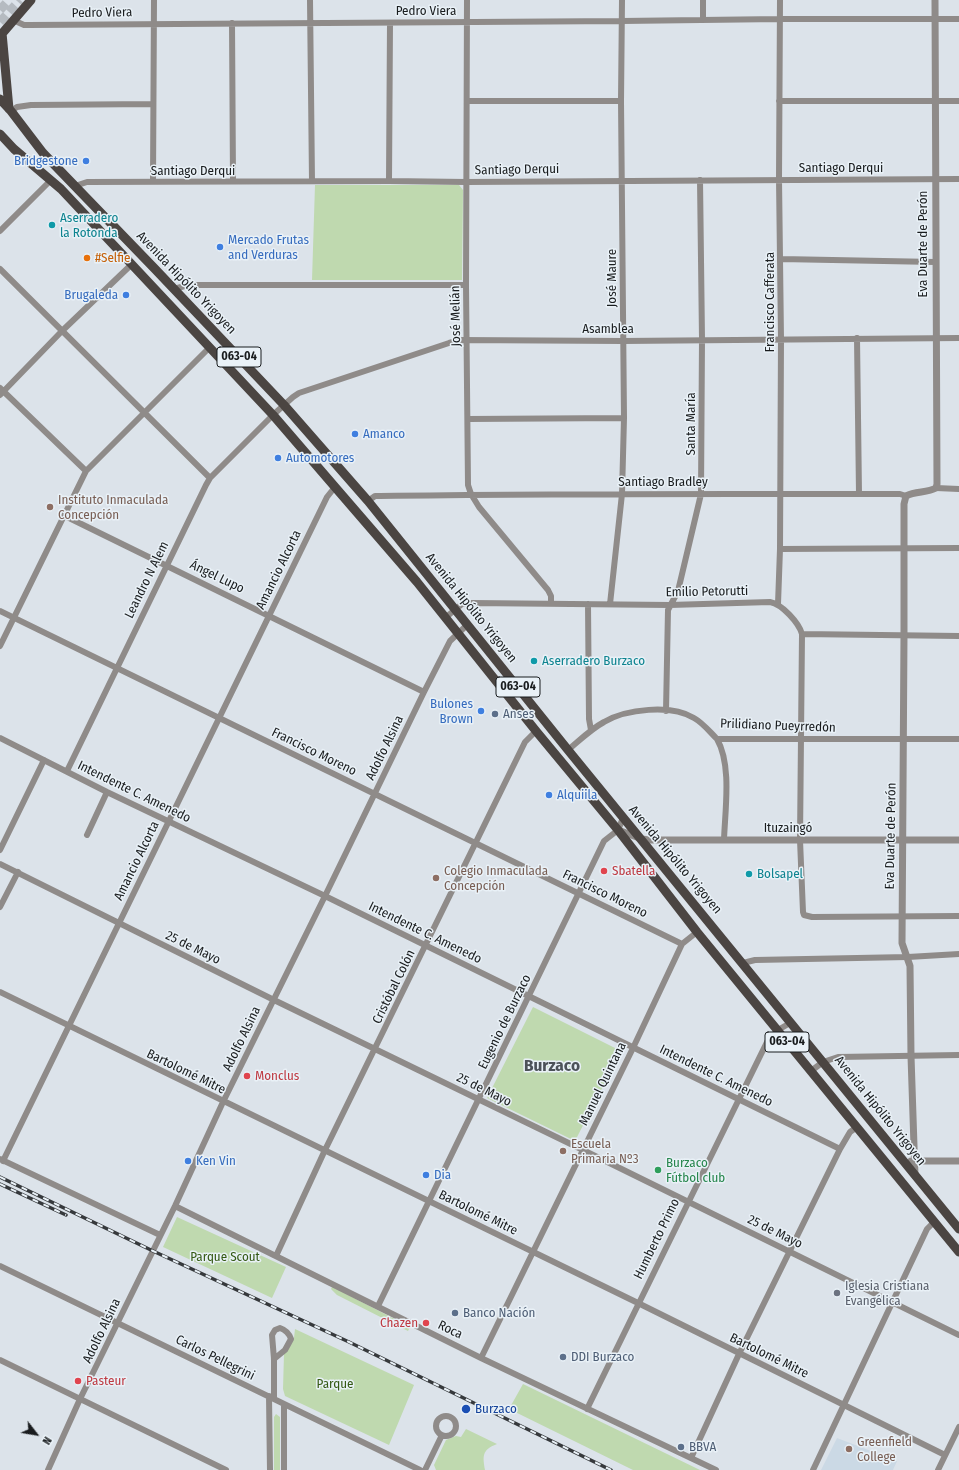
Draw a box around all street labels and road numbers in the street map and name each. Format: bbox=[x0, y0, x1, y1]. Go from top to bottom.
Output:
street label: Pedro Viera bbox=[396, 3, 456, 19]
street label: Pedro Viera bbox=[72, 5, 132, 21]
street label: Santiago Derqui bbox=[799, 160, 883, 176]
street label: Santiago Derqui bbox=[475, 161, 559, 179]
street label: Santiago Derqui bbox=[151, 163, 235, 179]
street label: Eva Duarte de Perón bbox=[915, 191, 931, 297]
street label: Avenida Hipólito Yrigoyen bbox=[133, 229, 239, 337]
street label: José Maure bbox=[604, 249, 620, 307]
street label: Francisco Cafferata bbox=[762, 252, 778, 352]
street label: José Melián bbox=[448, 285, 464, 347]
street label: Asamblea bbox=[582, 321, 634, 337]
road number: 063-04 bbox=[217, 347, 261, 367]
street label: Santa María bbox=[683, 392, 699, 456]
street label: Santiago Bradley bbox=[618, 474, 708, 490]
street label: Amancio Alcorta bbox=[253, 528, 305, 612]
street label: Leandro N Alem bbox=[122, 539, 172, 621]
street label: Avenida Hipólito Yrigoyen bbox=[422, 550, 520, 666]
street label: Ángel Lupo bbox=[187, 557, 247, 597]
street label: Emilio Petorutti bbox=[666, 583, 748, 601]
road number: 063-04 bbox=[496, 677, 540, 697]
street label: Adolfo Alsina bbox=[363, 713, 407, 783]
street label: Prilidiano Pueyrredón bbox=[720, 716, 836, 736]
street label: Francisco Moreno bbox=[269, 725, 359, 779]
street label: Intendente C. Amenedo bbox=[75, 758, 193, 826]
street label: Eva Duarte de Perón bbox=[882, 782, 900, 890]
street label: Avenida Hipólito Yrigoyen bbox=[625, 803, 725, 917]
street label: Amancio Alcorta bbox=[111, 819, 163, 903]
street label: Ituzaingó bbox=[764, 820, 812, 836]
street label: Francisco Moreno bbox=[560, 867, 650, 921]
street label: Intendente C. Amenedo bbox=[366, 899, 484, 967]
street label: 25 de Mayo bbox=[163, 928, 223, 968]
street label: Cristóbal Colón bbox=[369, 947, 419, 1027]
street label: Eugenio de Burzaco bbox=[475, 972, 535, 1072]
street label: Adolfo Alsina bbox=[220, 1004, 264, 1074]
road number: 063-04 bbox=[765, 1032, 809, 1052]
street label: Manuel Quintana bbox=[576, 1040, 630, 1128]
street label: Intendente C. Amenedo bbox=[657, 1042, 775, 1110]
street label: Bartolomé Mitre bbox=[144, 1046, 228, 1098]
street label: Avenida Hipólito Yrigoyen bbox=[831, 1053, 929, 1169]
street label: 25 de Mayo bbox=[454, 1070, 514, 1110]
street label: Bartolomé Mitre bbox=[436, 1187, 520, 1239]
street label: Humberto Primo bbox=[631, 1196, 683, 1282]
street label: 25 de Mayo bbox=[745, 1212, 805, 1252]
street label: Adolfo Alsina bbox=[80, 1296, 124, 1366]
street label: Roca bbox=[435, 1317, 465, 1343]
street label: Bartolomé Mitre bbox=[727, 1330, 811, 1382]
street label: Carlos Pellegrini bbox=[173, 1332, 257, 1384]

